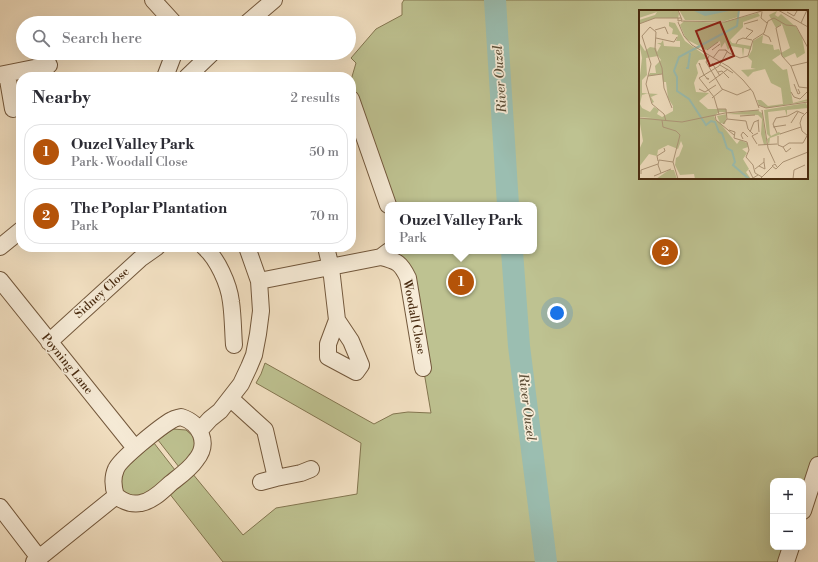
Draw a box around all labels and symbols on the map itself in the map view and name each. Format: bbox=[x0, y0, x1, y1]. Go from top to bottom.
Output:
inset map bbox=[639, 10, 808, 179]
water label: River Ouzel bbox=[490, 44, 510, 114]
pin: 2 bbox=[652, 237, 678, 267]
street label: Sidney Close bbox=[71, 264, 133, 322]
pin: 1 bbox=[448, 267, 474, 297]
street label: Woodall Close bbox=[399, 277, 429, 356]
your location bbox=[547, 303, 567, 323]
street label: Poyning Lane bbox=[38, 331, 96, 397]
water label: River Ouzel bbox=[515, 371, 539, 442]

